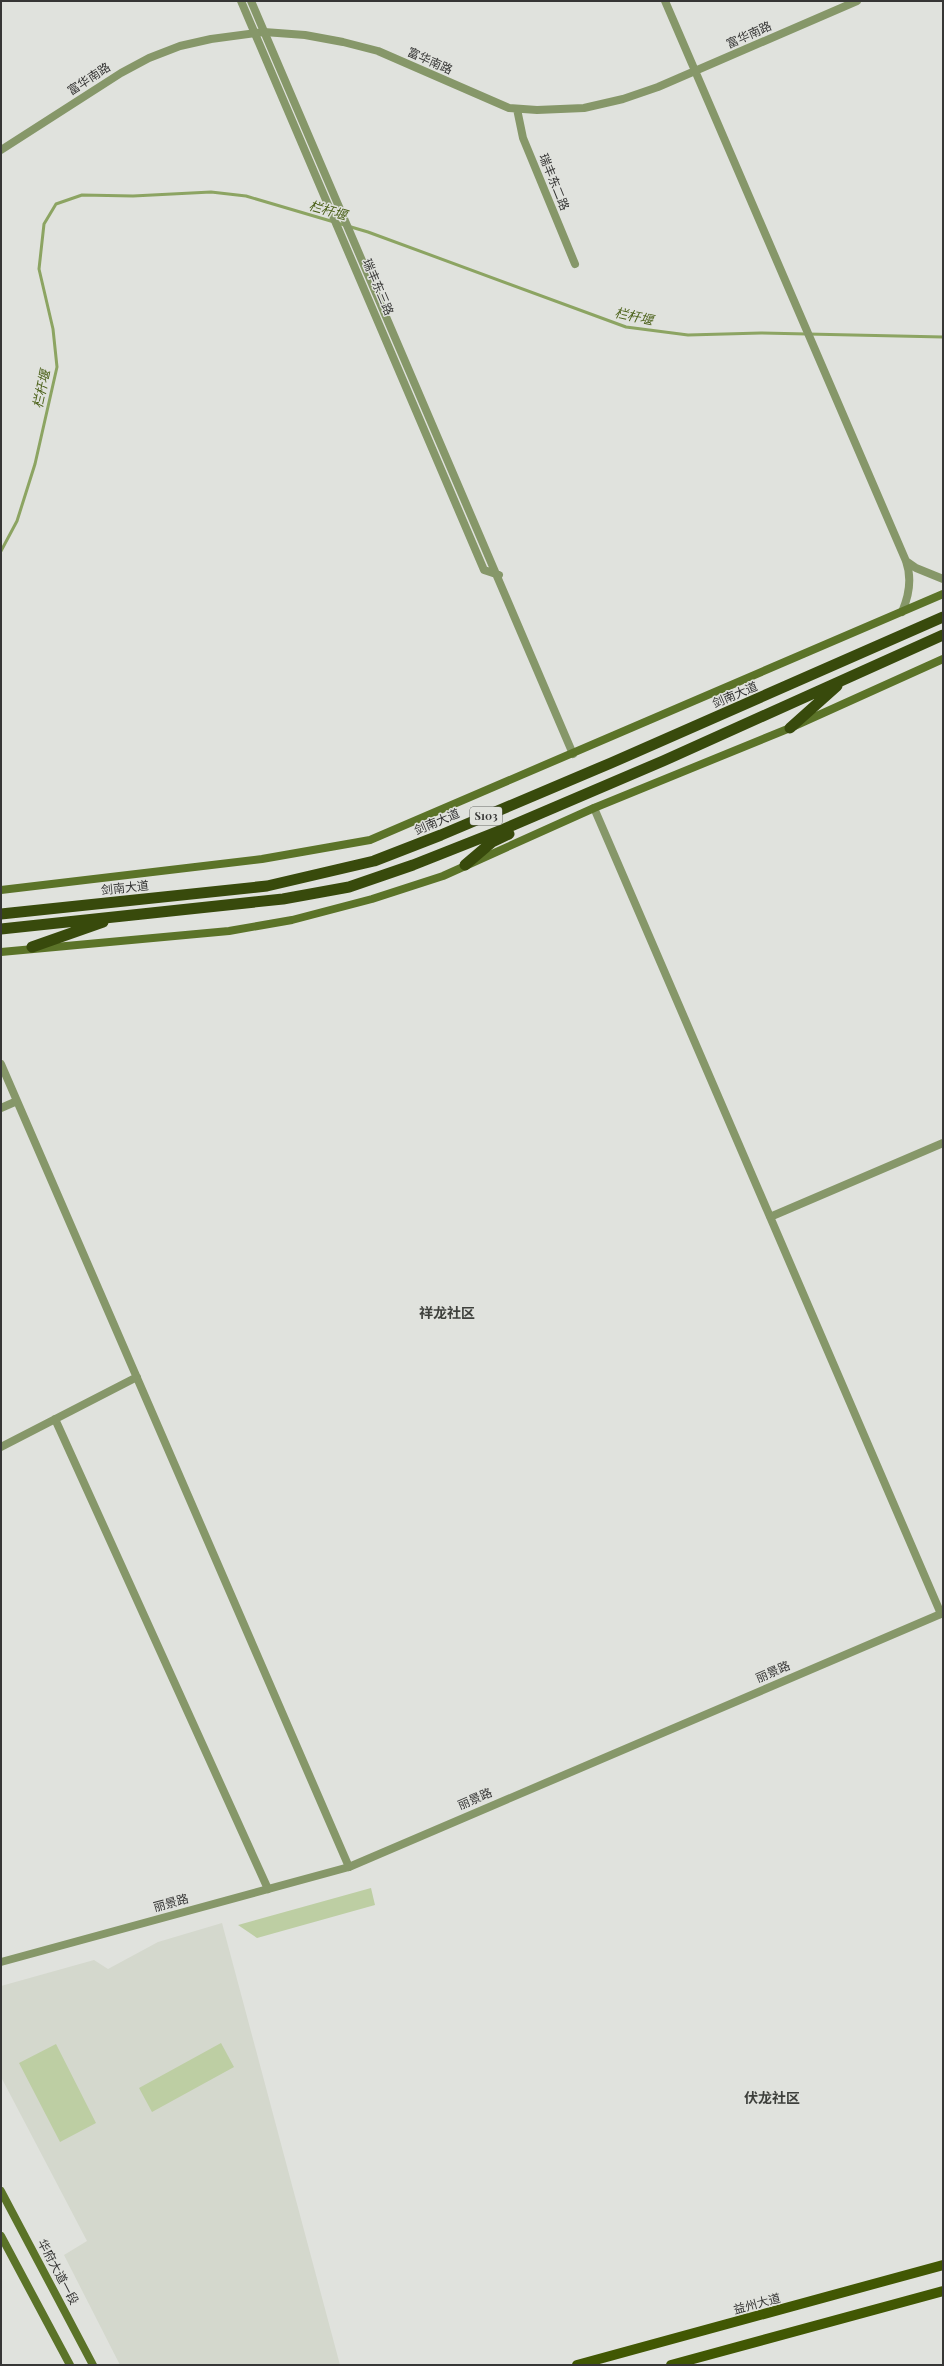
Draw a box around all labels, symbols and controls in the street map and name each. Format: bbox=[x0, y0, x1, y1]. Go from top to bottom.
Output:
street label: 富华南路 bbox=[723, 17, 774, 51]
street label: 富华南路 bbox=[405, 43, 456, 77]
street label: 富华南路 bbox=[64, 58, 113, 98]
street label: 瑞丰东二路 bbox=[536, 151, 574, 212]
water label: 栏杆堰 bbox=[307, 196, 351, 224]
street label: 瑞丰东三路 bbox=[360, 256, 398, 317]
water label: 栏杆堰 bbox=[613, 303, 657, 328]
water label: 栏杆堰 bbox=[28, 366, 53, 410]
street label: 剑南大道 bbox=[709, 677, 760, 711]
street label: 剑南大道 bbox=[411, 804, 462, 838]
road number: S103 bbox=[470, 807, 502, 825]
street label: 剑南大道 bbox=[100, 877, 150, 897]
district label: 祥龙社区 bbox=[419, 1303, 475, 1322]
street label: 丽景路 bbox=[753, 1657, 792, 1685]
street label: 丽景路 bbox=[455, 1784, 494, 1812]
street label: 丽景路 bbox=[151, 1890, 190, 1914]
district label: 伏龙社区 bbox=[744, 2088, 800, 2107]
street label: 华府大道一段 bbox=[35, 2236, 83, 2307]
street label: 益州大道 bbox=[731, 2289, 782, 2317]

